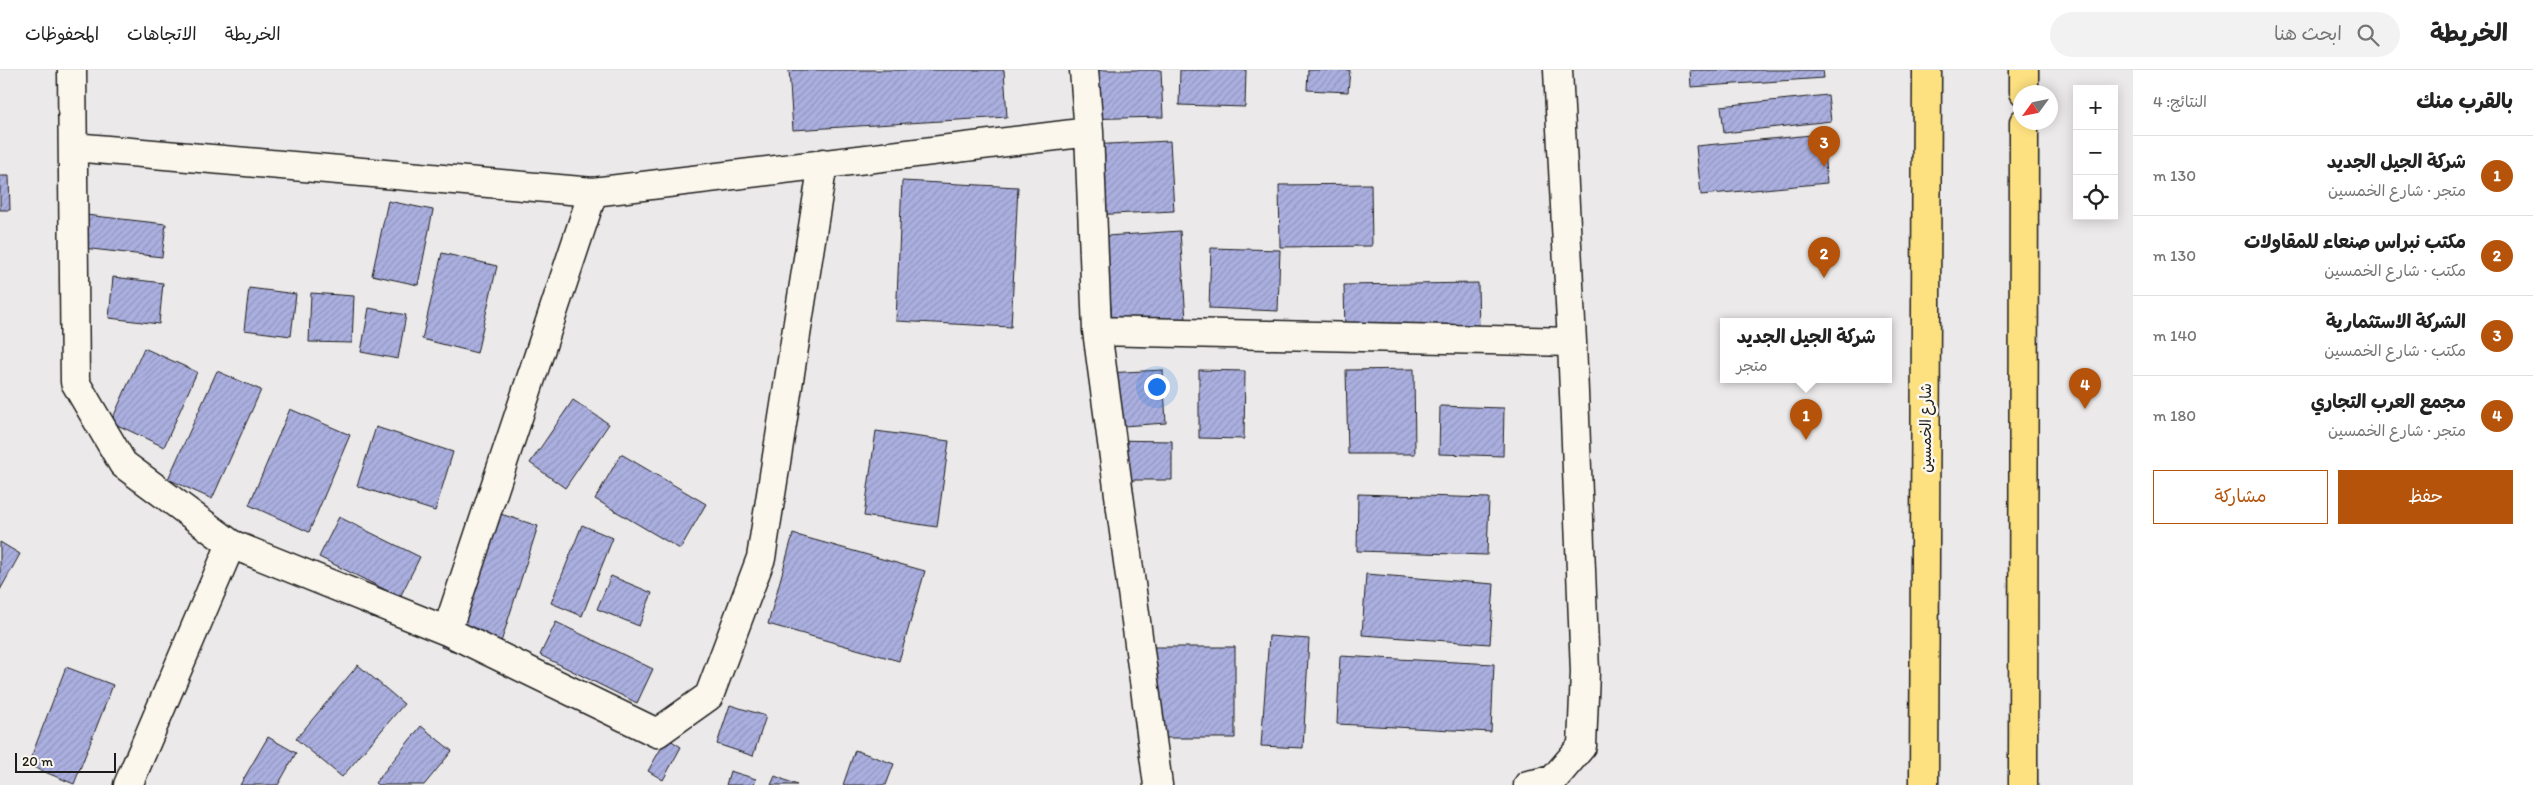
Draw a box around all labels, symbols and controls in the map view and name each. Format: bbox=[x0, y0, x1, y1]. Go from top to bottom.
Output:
search box bbox=[2050, 12, 2400, 57]
text: الخريطة bbox=[2430, 18, 2508, 47]
icon: search bbox=[2354, 21, 2382, 49]
text: ابحث هنا bbox=[2274, 22, 2342, 45]
text: المحفوظات bbox=[25, 23, 99, 45]
text: الاتجاهات bbox=[127, 23, 197, 45]
text: الخريطة bbox=[225, 23, 281, 45]
north arrow bbox=[2013, 85, 2058, 130]
map controls bbox=[2073, 85, 2118, 220]
button: + bbox=[2073, 85, 2118, 130]
text: بالقرب منك bbox=[2416, 88, 2513, 113]
text: النتائج: 4 bbox=[2153, 92, 2207, 111]
pin: 3 bbox=[1808, 126, 1840, 167]
button: − bbox=[2073, 130, 2118, 175]
text: شركة الجيل الجديد bbox=[2327, 150, 2466, 173]
text: 130 m bbox=[2153, 166, 2196, 185]
text: 1 bbox=[2493, 166, 2501, 185]
button: locate bbox=[2073, 175, 2118, 220]
text: متجر · شارع الخمسين bbox=[2328, 181, 2466, 200]
text: مكتب نبراس صنعاء للمقاولات bbox=[2244, 230, 2466, 253]
pin: 2 bbox=[1808, 237, 1840, 278]
text: 130 m bbox=[2153, 246, 2196, 265]
text: 2 bbox=[2493, 246, 2501, 265]
text: مكتب · شارع الخمسين bbox=[2324, 261, 2466, 280]
text: الشركة الاستثمارية bbox=[2326, 310, 2466, 333]
popup bbox=[1720, 318, 1892, 383]
text: شركة الجيل الجديد bbox=[1736, 325, 1876, 348]
text: 140 m bbox=[2153, 326, 2197, 345]
text: 3 bbox=[2493, 326, 2501, 345]
text: مكتب · شارع الخمسين bbox=[2324, 341, 2466, 360]
text: متجر bbox=[1736, 356, 1768, 375]
pin: 4 bbox=[2069, 368, 2101, 409]
your location bbox=[1144, 374, 1170, 400]
street label: شارع الخمسين bbox=[1917, 383, 1936, 473]
text: مجمع العرب التجاري bbox=[2311, 390, 2466, 413]
pin: 1 bbox=[1790, 399, 1822, 440]
text: 180 m bbox=[2153, 406, 2196, 425]
text: 4 bbox=[2492, 406, 2502, 425]
text: متجر · شارع الخمسين bbox=[2328, 421, 2466, 440]
button: مشاركة bbox=[2153, 470, 2328, 524]
button: حفظ bbox=[2338, 470, 2513, 524]
scale bar bbox=[15, 750, 116, 773]
text: 20 m bbox=[22, 753, 53, 770]

